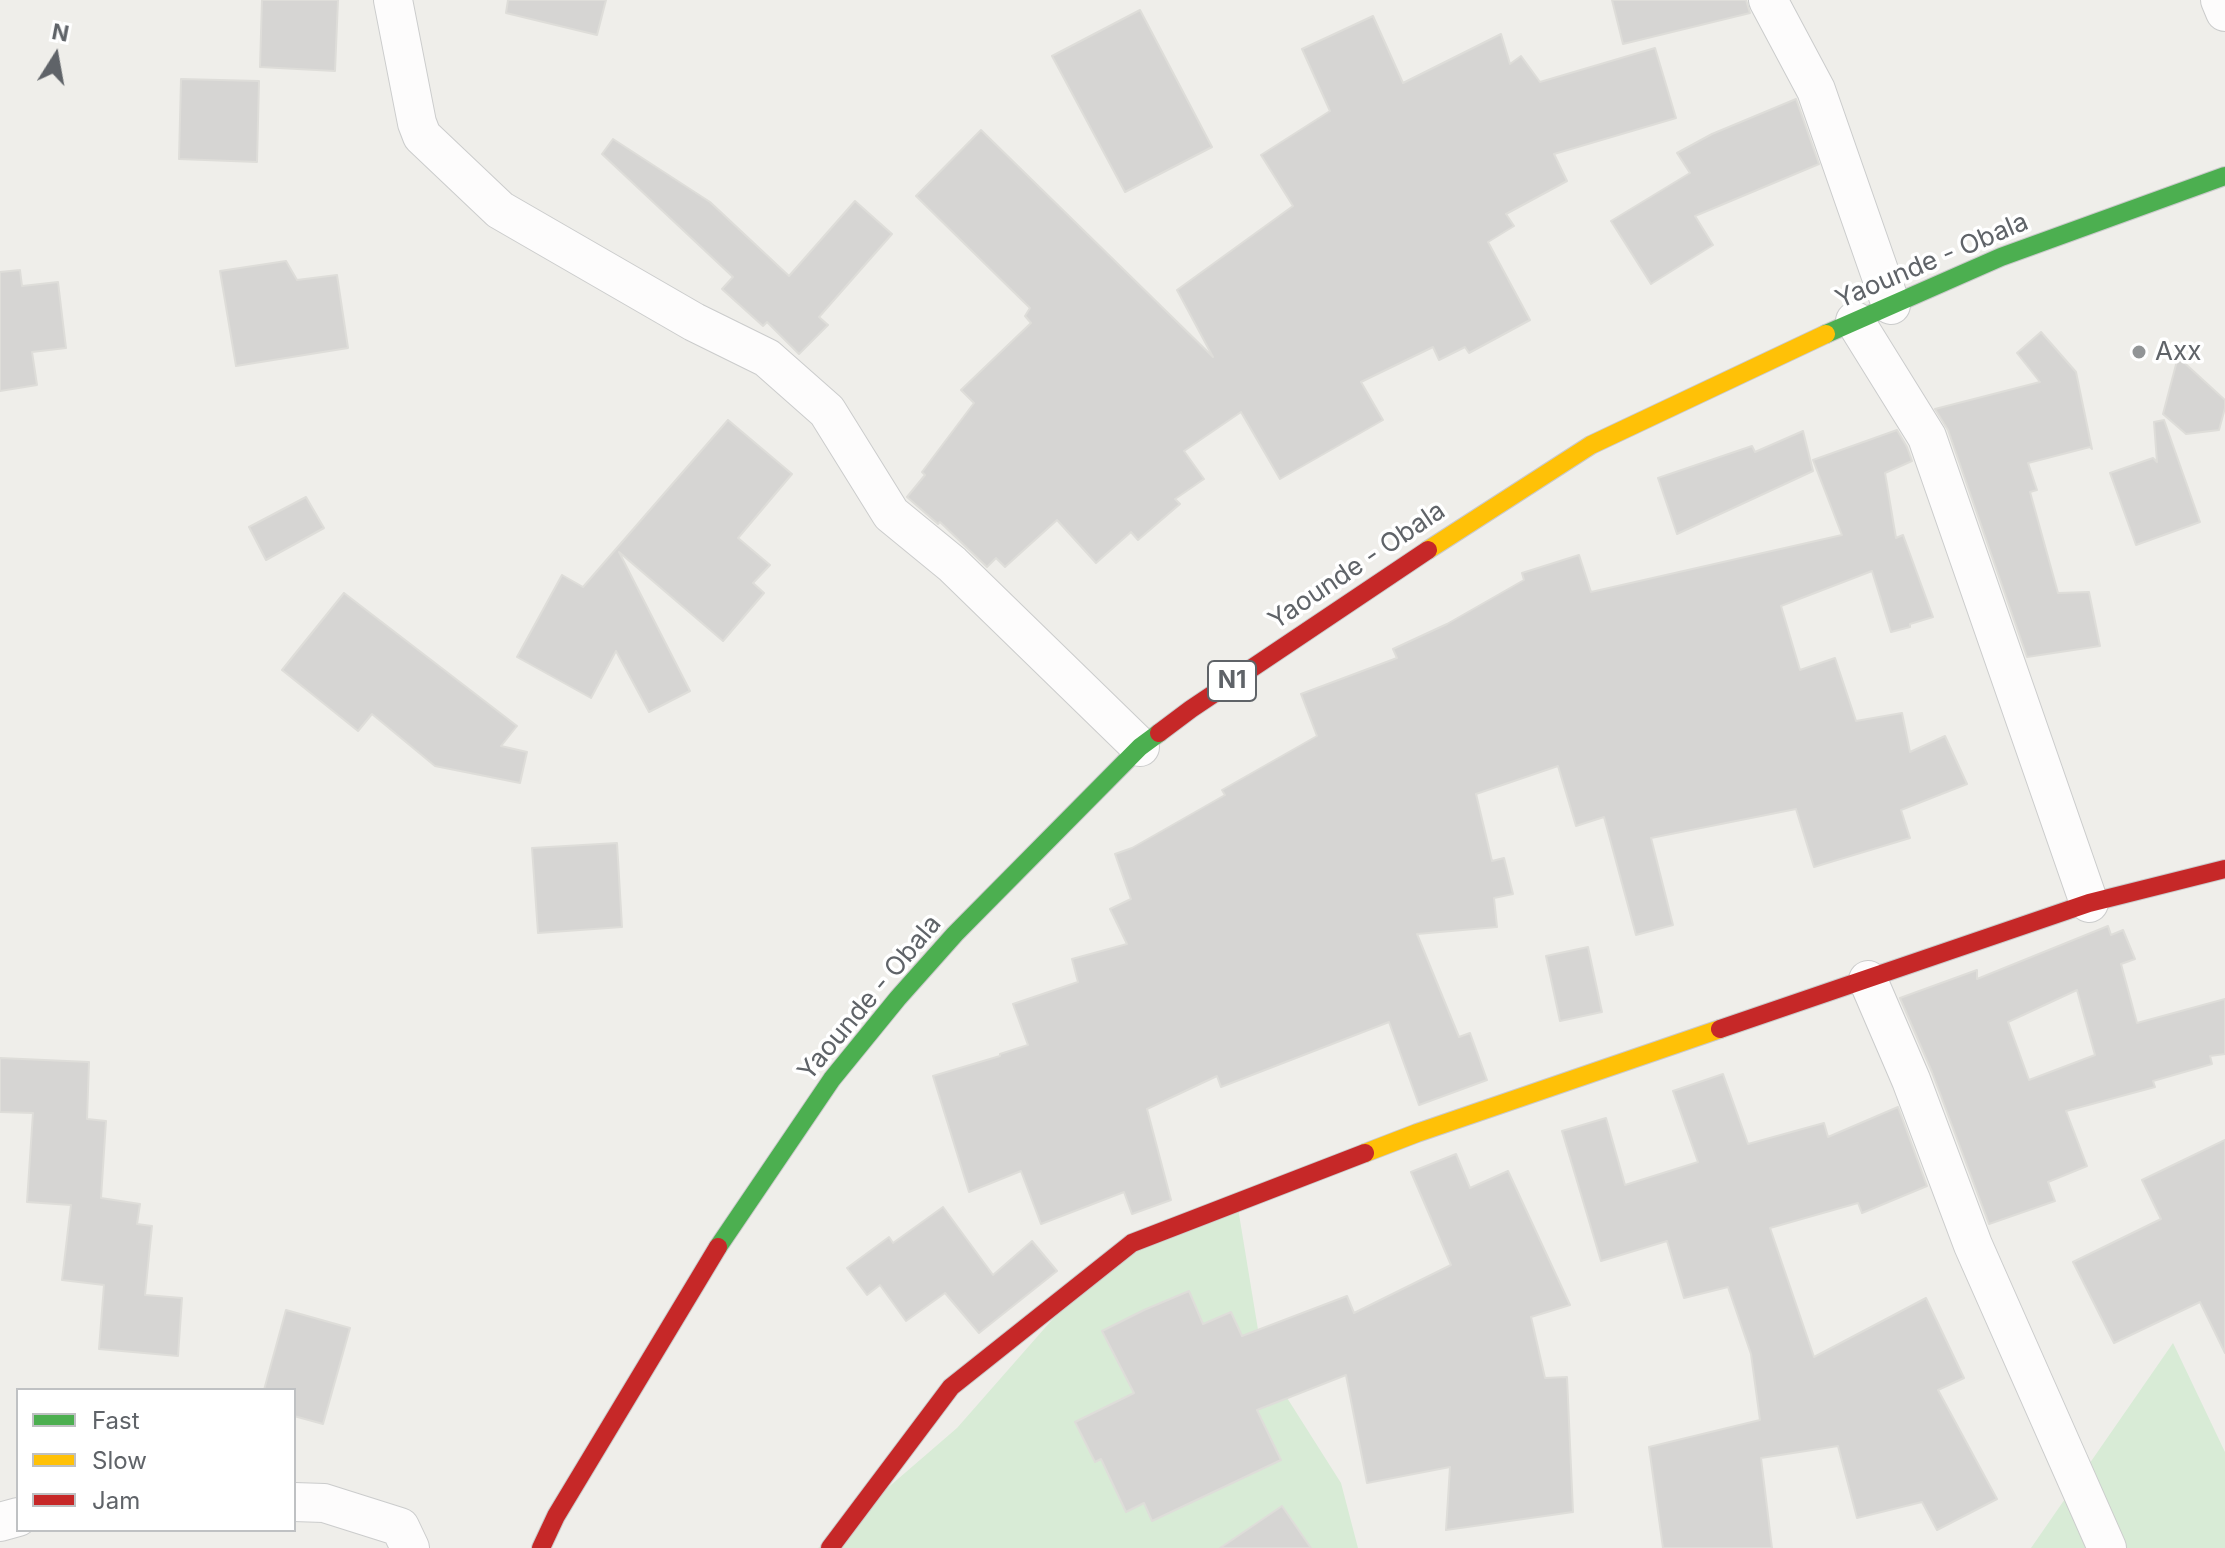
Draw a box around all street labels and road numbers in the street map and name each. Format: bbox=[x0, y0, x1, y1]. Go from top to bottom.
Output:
street label: Yaounde - Obala bbox=[1831, 206, 2033, 316]
street label: Yaounde - Obala bbox=[1263, 495, 1451, 637]
road number: N1 bbox=[1208, 661, 1256, 701]
street label: Yaounde - Obala bbox=[792, 909, 948, 1087]

